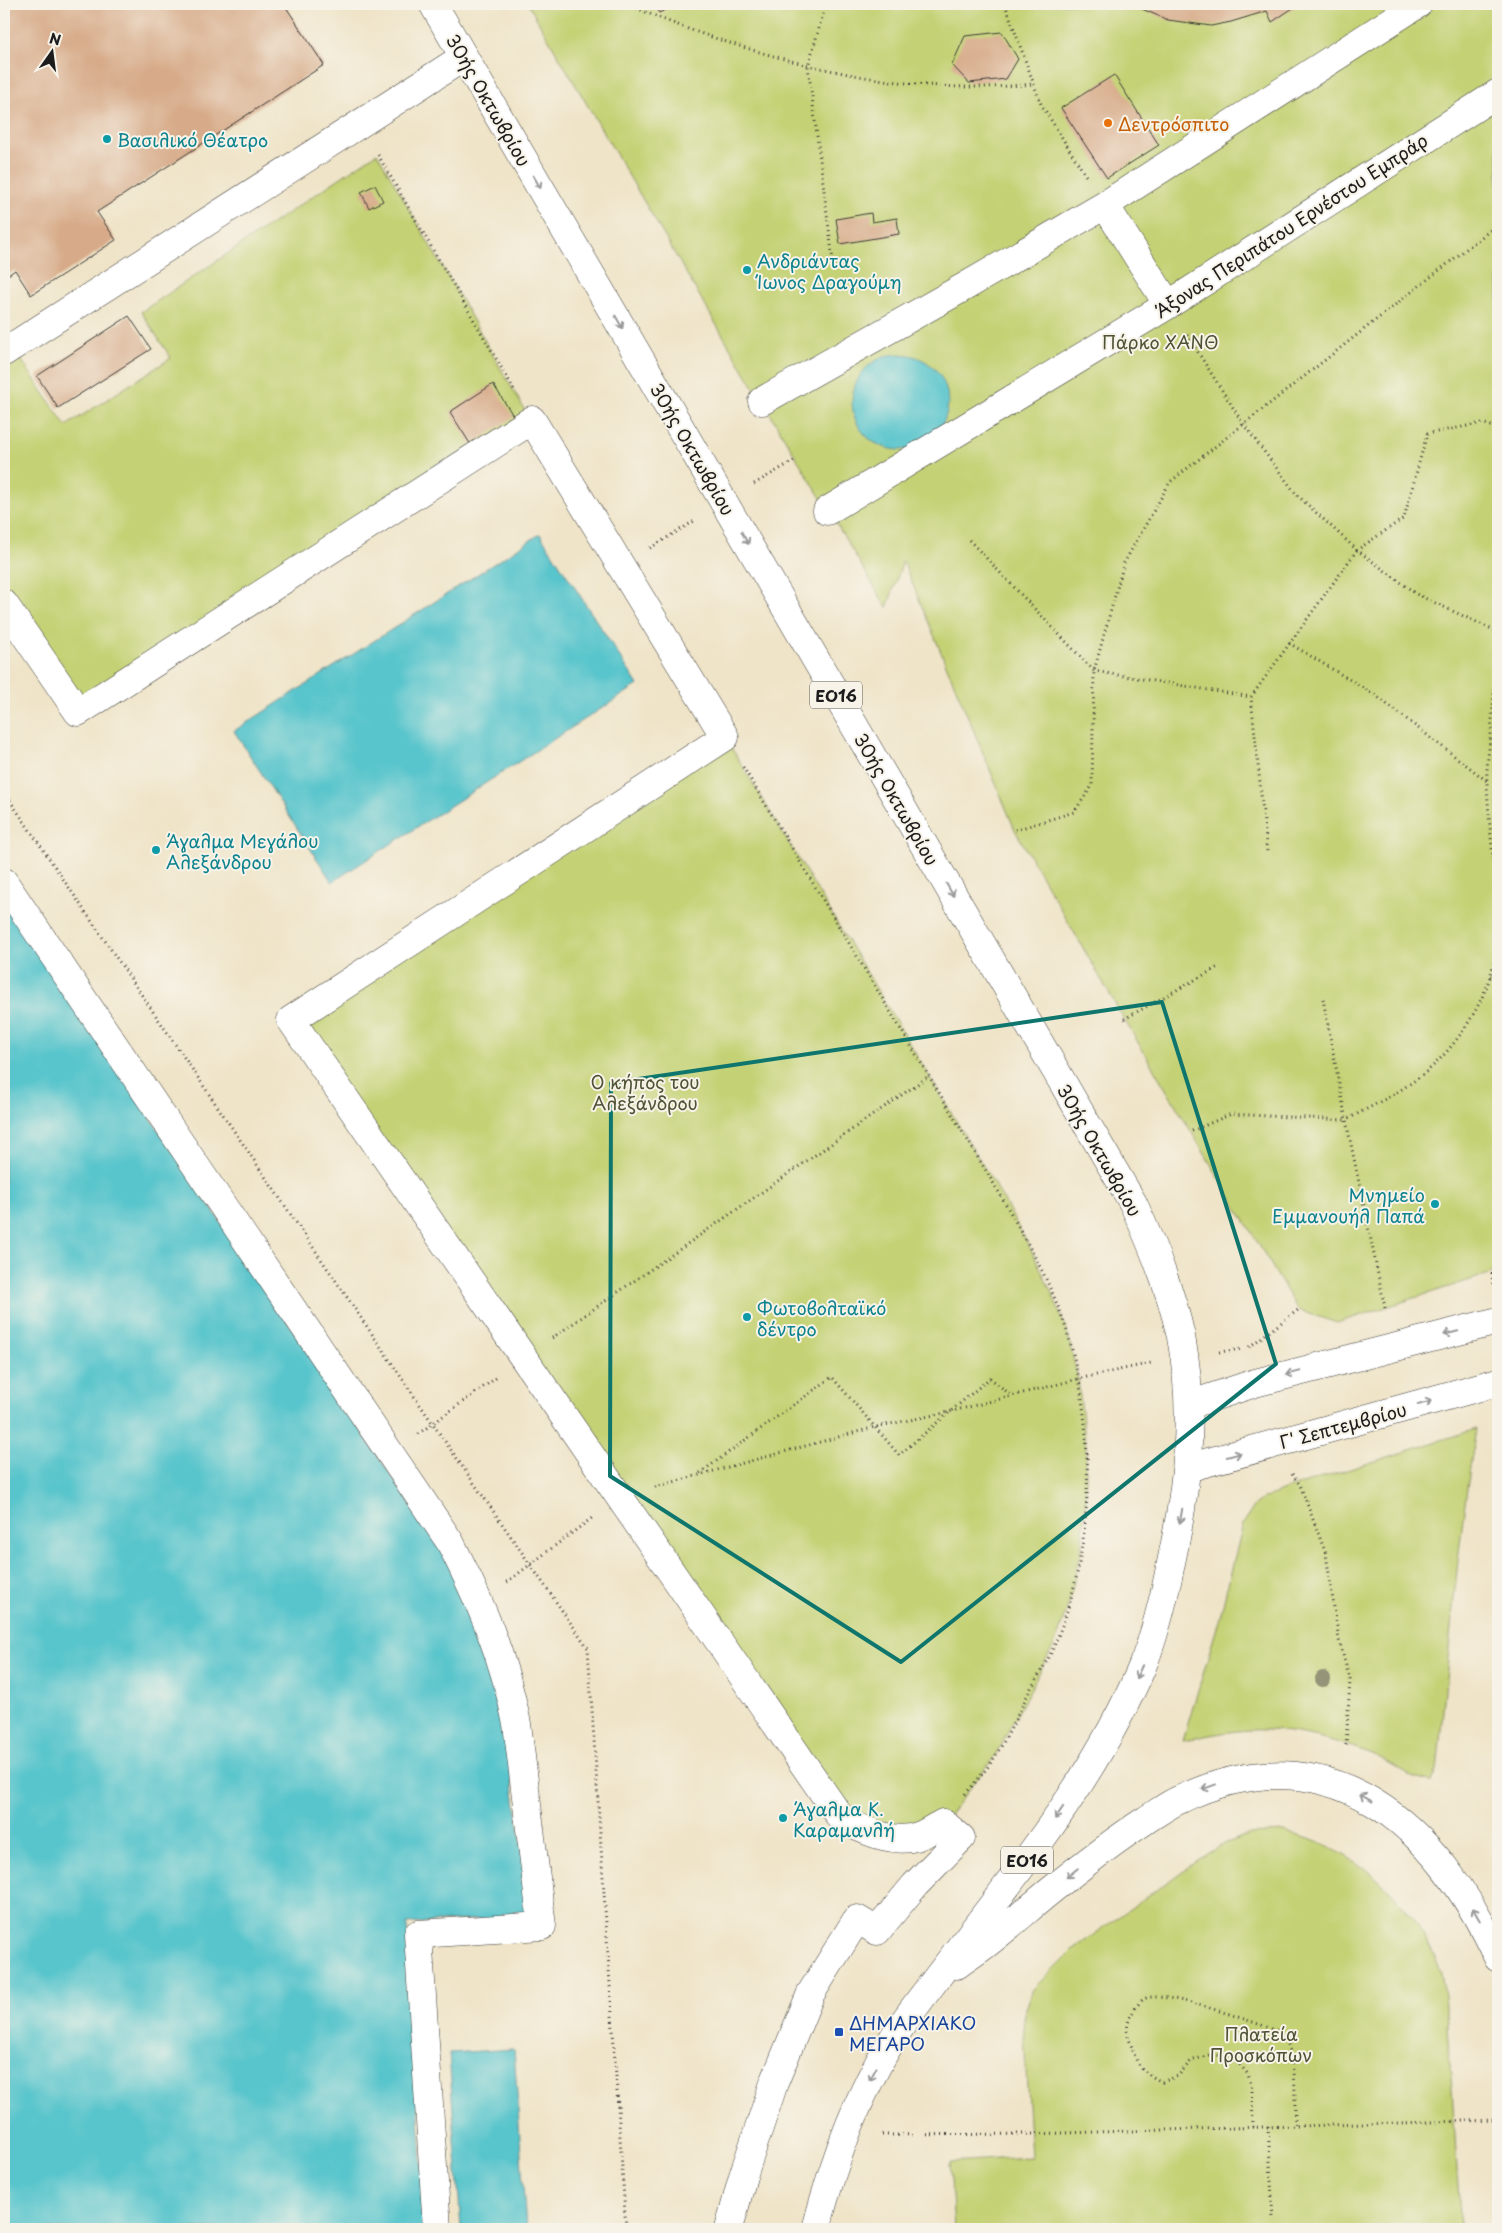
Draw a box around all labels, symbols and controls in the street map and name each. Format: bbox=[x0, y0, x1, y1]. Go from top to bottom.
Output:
text: N bbox=[47, 27, 63, 50]
north arrow bbox=[28, 28, 78, 78]
street label: 30ής Οκτωβρίου bbox=[440, 29, 538, 171]
place label: Δεντρόσπιτο bbox=[1118, 110, 1229, 137]
marker: Δεντρόσπιτο bbox=[1102, 117, 1114, 129]
place label: Βασιλικό Θέατρο bbox=[117, 126, 268, 153]
street label: Άξονας Περιπάτου Ερνέστου Εμπράρ bbox=[1149, 126, 1433, 324]
marker: Βασιλικό Θέατρο bbox=[101, 133, 113, 145]
one-way arrow bbox=[533, 174, 543, 188]
place label: Ανδριάντας Ίωνος Δραγούμη bbox=[755, 247, 901, 295]
marker: Ανδριάντας Ίωνος Δραγούμη bbox=[741, 264, 753, 276]
one-way arrow bbox=[615, 315, 625, 329]
park label: Πάρκο ΧΑΝΘ bbox=[1101, 328, 1219, 355]
street label: 30ής Οκτωβρίου bbox=[644, 378, 742, 520]
one-way arrow bbox=[741, 531, 751, 545]
road number: ΕΟ16 bbox=[810, 682, 862, 708]
street label: 30ής Οκτωβρίου bbox=[848, 728, 946, 870]
place label: Άγαλμα Μεγάλου Αλεξάνδρου bbox=[166, 827, 318, 875]
marker: Άγαλμα Μεγάλου Αλεξάνδρου bbox=[150, 844, 162, 856]
one-way arrow bbox=[946, 883, 956, 897]
park label: Ο κήπος του Αλεξάνδρου bbox=[590, 1068, 700, 1116]
street label: 30ής Οκτωβρίου bbox=[1051, 1079, 1149, 1221]
place label: Μνημείο Εμμανουήλ Παπά bbox=[1272, 1181, 1425, 1229]
marker: Μνημείο Εμμανουήλ Παπά bbox=[1429, 1198, 1441, 1210]
place label: Φωτοβολταϊκό δέντρο bbox=[757, 1294, 886, 1342]
marker: Φωτοβολταϊκό δέντρο bbox=[741, 1311, 753, 1323]
one-way arrow bbox=[1443, 1329, 1459, 1338]
one-way arrow bbox=[1286, 1369, 1302, 1378]
street label: Γ' Σεπτεμβρίου bbox=[1276, 1395, 1410, 1455]
one-way arrow bbox=[1417, 1398, 1433, 1407]
one-way arrow bbox=[1226, 1450, 1242, 1459]
one-way arrow bbox=[1175, 1507, 1185, 1523]
one-way arrow bbox=[1134, 1665, 1144, 1680]
one-way arrow bbox=[1202, 1783, 1217, 1792]
one-way arrow bbox=[1359, 1793, 1374, 1802]
place label: Άγαλμα Κ. Καραμανλή bbox=[793, 1795, 895, 1843]
one-way arrow bbox=[1054, 1806, 1064, 1820]
marker: Άγαλμα Κ. Καραμανλή bbox=[777, 1812, 789, 1824]
road number: ΕΟ16 bbox=[1001, 1846, 1053, 1874]
one-way arrow bbox=[1066, 1868, 1079, 1879]
one-way arrow bbox=[1471, 1908, 1481, 1922]
place label: ΔΗΜΑΡΧΙΑΚΟ ΜΕΓΑΡΟ bbox=[849, 2009, 976, 2057]
park label: Πλατεία Προσκόπων bbox=[1210, 2020, 1312, 2068]
marker: ΔΗΜΑΡΧΙΑΚΟ ΜΕΓΑΡΟ bbox=[833, 2026, 845, 2038]
one-way arrow bbox=[868, 2066, 878, 2081]

